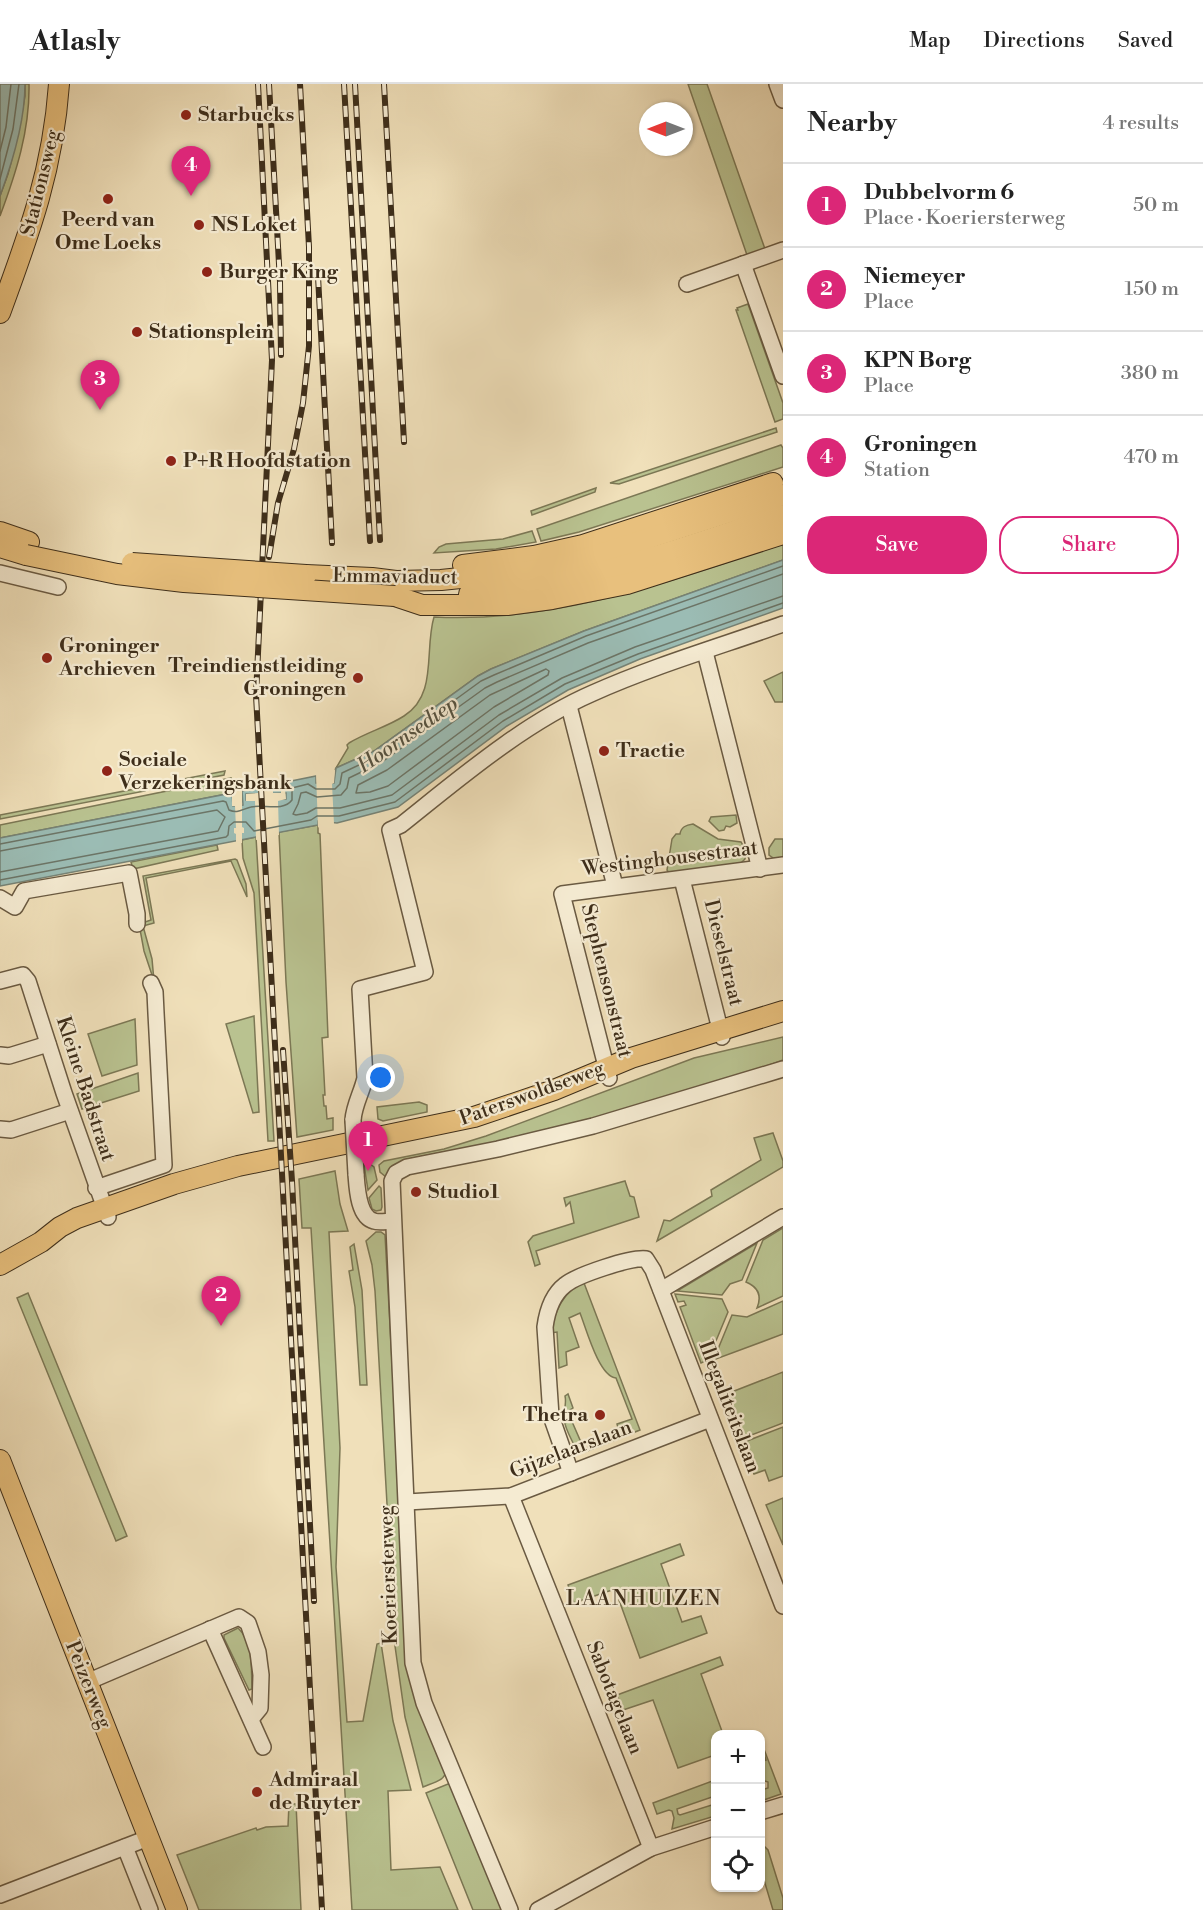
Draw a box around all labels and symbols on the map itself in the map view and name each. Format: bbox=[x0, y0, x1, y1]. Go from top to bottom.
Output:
north arrow bbox=[639, 102, 693, 156]
place label: Starbucks bbox=[198, 103, 294, 128]
marker: Starbucks bbox=[179, 108, 193, 122]
street label: Stationsweg bbox=[16, 126, 66, 239]
pin: 4 bbox=[172, 147, 210, 196]
marker: Peerd van Ome Loeks bbox=[101, 192, 115, 206]
place label: Peerd van Ome Loeks bbox=[55, 208, 161, 256]
place label: NS Loket bbox=[211, 213, 298, 238]
marker: NS Loket bbox=[192, 218, 206, 232]
place label: Burger King bbox=[219, 260, 338, 285]
marker: Burger King bbox=[200, 265, 214, 279]
place label: Stationsplein bbox=[149, 320, 275, 345]
marker: Stationsplein bbox=[130, 325, 144, 339]
pin: 3 bbox=[80, 360, 120, 410]
place label: P+R Hoofdstation bbox=[183, 449, 351, 474]
marker: P+R Hoofdstation bbox=[164, 454, 178, 468]
street label: Emmaviaduct bbox=[332, 563, 458, 591]
place label: Groninger Archieven bbox=[58, 634, 160, 682]
marker: Groninger Archieven bbox=[40, 651, 54, 665]
place label: Treindienstleiding Groningen bbox=[168, 654, 347, 702]
marker: Treindienstleiding Groningen bbox=[351, 671, 365, 685]
water label: Hoornsediep bbox=[352, 691, 464, 780]
place label: Tractie bbox=[616, 739, 685, 764]
marker: Tractie bbox=[597, 744, 611, 758]
place label: Sociale Verzekeringsbank bbox=[118, 748, 292, 796]
marker: Sociale Verzekeringsbank bbox=[100, 764, 114, 778]
street label: Westinghousestraat bbox=[580, 836, 759, 882]
street label: Dieselstraat bbox=[698, 897, 748, 1009]
street label: Stephensonstraat bbox=[575, 901, 637, 1061]
street label: Kleine Badstraat bbox=[50, 1013, 120, 1165]
street label: Paterswoldseweg bbox=[456, 1056, 609, 1132]
your location bbox=[366, 1063, 395, 1092]
pin: 1 bbox=[348, 1122, 388, 1171]
place label: Studio1 bbox=[428, 1180, 500, 1205]
marker: Studio1 bbox=[409, 1185, 423, 1199]
pin: 2 bbox=[202, 1276, 240, 1326]
street label: Illegaliteitslaan bbox=[692, 1337, 766, 1477]
place label: Thetra bbox=[523, 1403, 588, 1428]
marker: Thetra bbox=[593, 1408, 607, 1422]
street label: Gijzelaarslaan bbox=[506, 1415, 636, 1485]
street label: Koeriersterweg bbox=[374, 1504, 404, 1645]
district label: LAANHUIZEN bbox=[566, 1586, 722, 1612]
street label: Peizerweg bbox=[59, 1638, 117, 1733]
street label: Sabotagelaan bbox=[580, 1638, 648, 1758]
place label: Admiraal de Ruyter bbox=[268, 1768, 361, 1816]
marker: Admiraal de Ruyter bbox=[250, 1785, 264, 1799]

